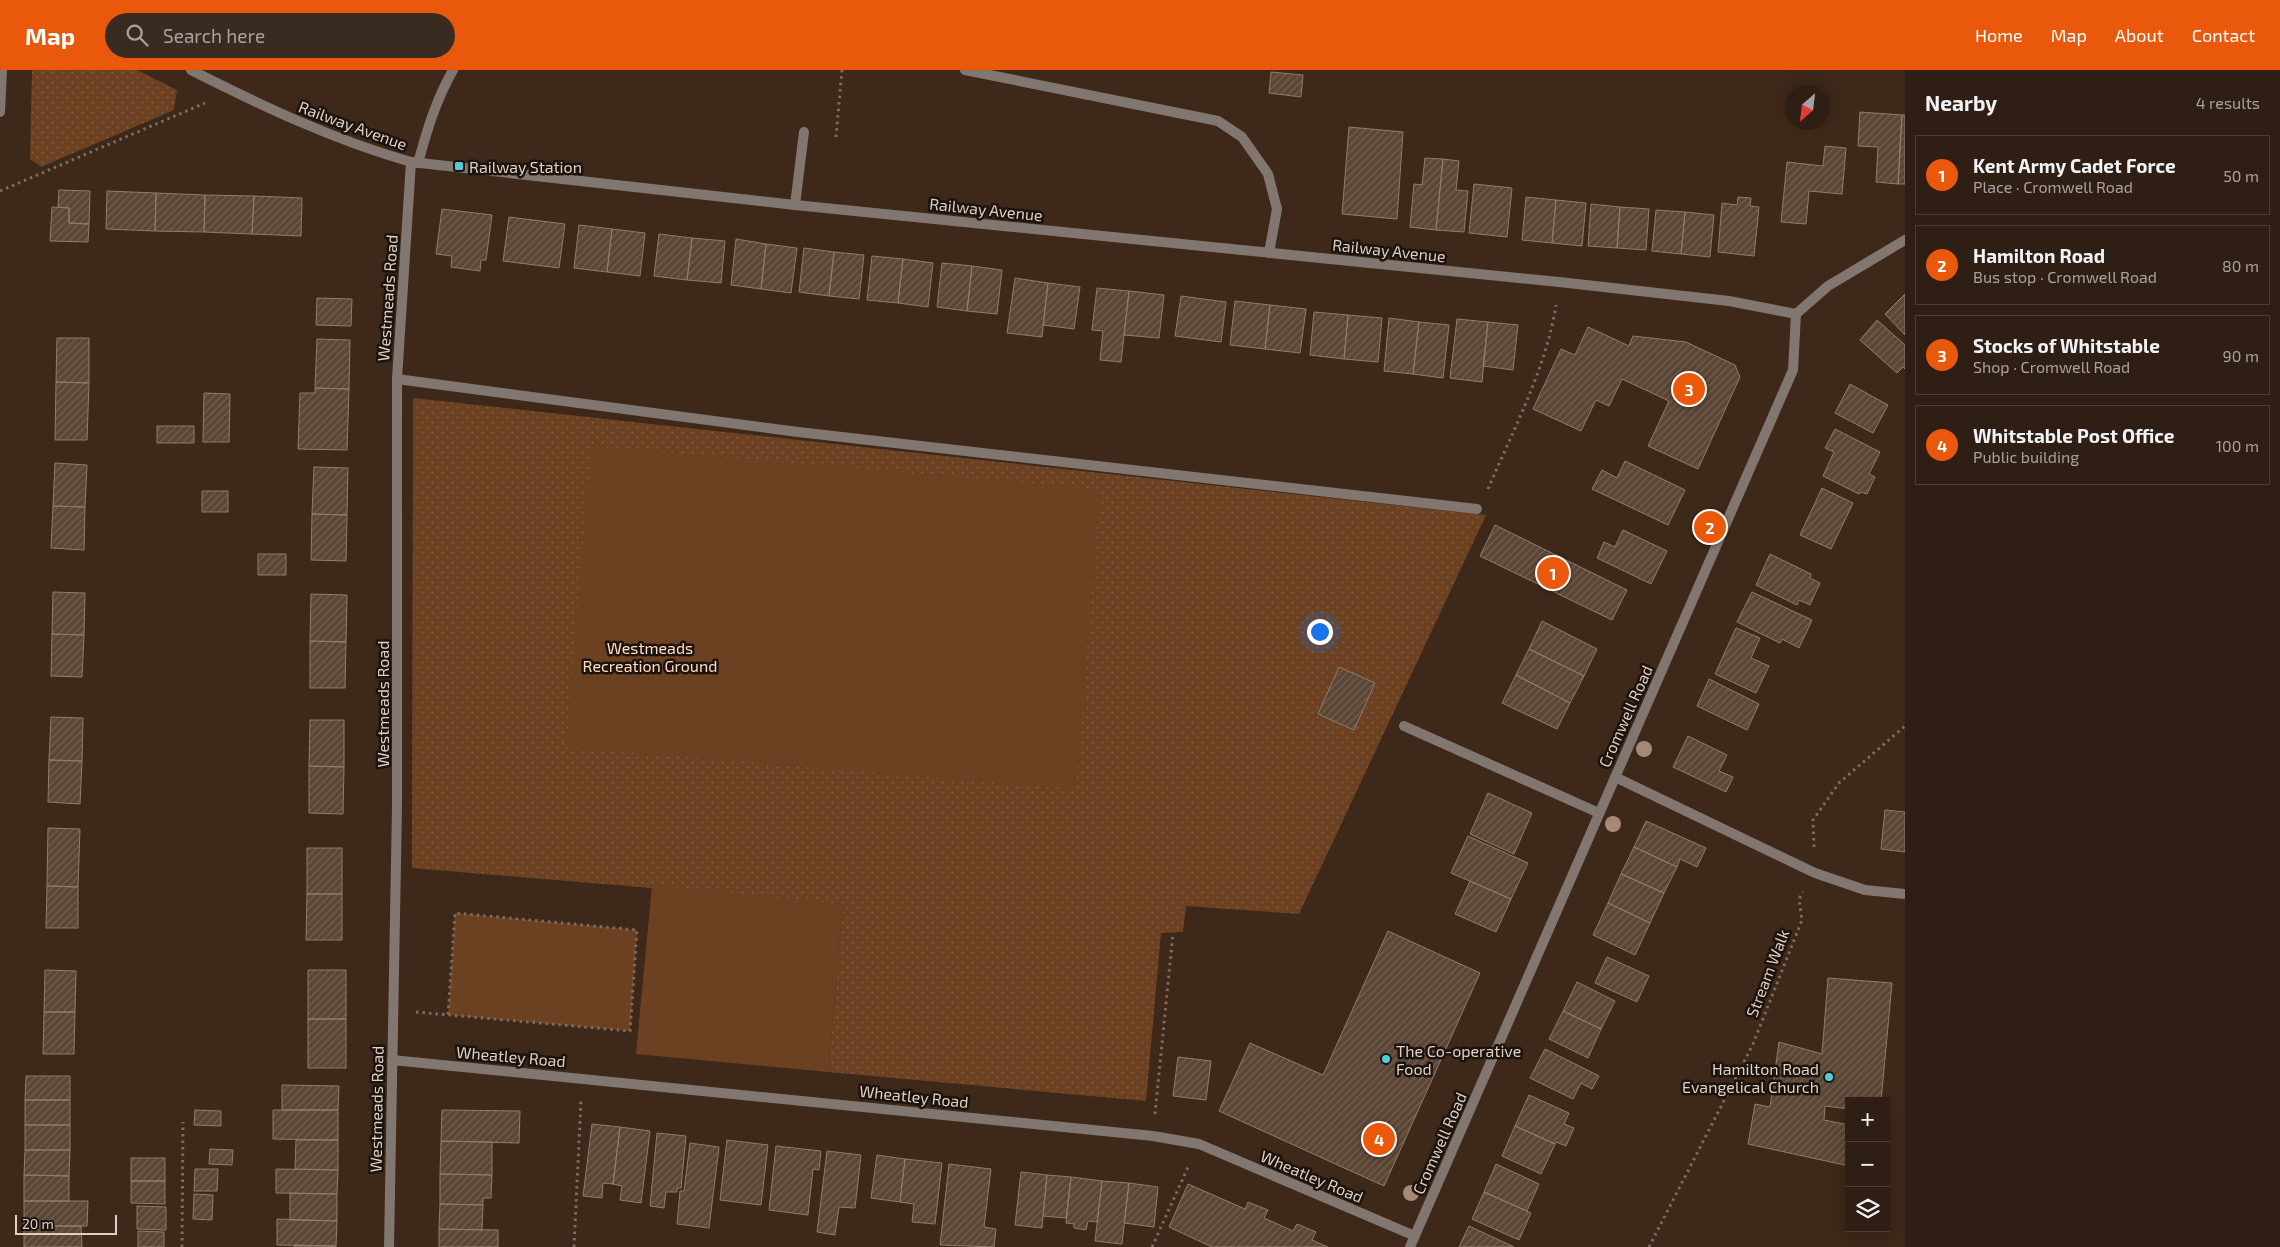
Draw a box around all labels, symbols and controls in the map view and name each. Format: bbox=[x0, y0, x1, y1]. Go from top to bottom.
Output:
search box bbox=[105, 13, 455, 58]
text: Map bbox=[25, 21, 75, 50]
icon: search bbox=[123, 21, 151, 49]
text: Search here bbox=[163, 24, 265, 47]
text: Home bbox=[1975, 24, 2023, 46]
text: Map bbox=[2051, 24, 2087, 46]
text: About bbox=[2115, 24, 2164, 46]
text: Contact bbox=[2192, 24, 2255, 46]
north arrow bbox=[1785, 85, 1830, 130]
text: Nearby bbox=[1925, 90, 1997, 115]
text: 4 results bbox=[2196, 93, 2260, 112]
street label: Railway Avenue bbox=[296, 97, 410, 153]
text: Kent Army Cadet Force bbox=[1973, 154, 2176, 177]
place label: Railway Station bbox=[469, 157, 582, 176]
marker: Railway Station bbox=[453, 160, 465, 172]
text: 1 bbox=[1939, 166, 1945, 185]
text: 50 m bbox=[2223, 166, 2259, 185]
text: Place · Cromwell Road bbox=[1973, 177, 2133, 196]
street label: Railway Avenue bbox=[928, 194, 1044, 224]
street label: Westmeads Road bbox=[373, 234, 401, 362]
street label: Railway Avenue bbox=[1331, 235, 1447, 265]
text: Hamilton Road bbox=[1973, 244, 2105, 267]
text: 2 bbox=[1937, 256, 1947, 275]
text: 80 m bbox=[2222, 256, 2259, 275]
text: Bus stop · Cromwell Road bbox=[1973, 267, 2157, 286]
text: Stocks of Whitstable bbox=[1973, 334, 2160, 357]
text: 3 bbox=[1937, 346, 1947, 365]
text: 90 m bbox=[2223, 346, 2259, 365]
text: Shop · Cromwell Road bbox=[1973, 357, 2130, 376]
pin: 3 bbox=[1673, 370, 1705, 408]
text: Whitstable Post Office bbox=[1973, 424, 2175, 447]
text: 4 bbox=[1937, 436, 1947, 455]
text: 100 m bbox=[2216, 436, 2259, 455]
text: Public building bbox=[1973, 447, 2079, 466]
pin: 2 bbox=[1694, 508, 1726, 546]
pin: 1 bbox=[1537, 554, 1569, 592]
your location bbox=[1307, 619, 1333, 645]
park label: Westmeads Recreation Ground bbox=[583, 638, 717, 675]
street label: Westmeads Road bbox=[373, 641, 392, 767]
street label: Cromwell Road bbox=[1594, 662, 1656, 770]
street label: Stream Walk bbox=[1742, 926, 1792, 1020]
place label: The Co-operative Food bbox=[1396, 1041, 1521, 1078]
street label: Wheatley Road bbox=[455, 1042, 567, 1070]
street label: Westmeads Road bbox=[365, 1045, 387, 1173]
marker: The Co-operative Food bbox=[1380, 1053, 1392, 1065]
place label: Hamilton Road Evangelical Church bbox=[1682, 1059, 1819, 1096]
marker: Hamilton Road Evangelical Church bbox=[1823, 1071, 1835, 1083]
street label: Wheatley Road bbox=[858, 1081, 970, 1111]
street label: Cromwell Road bbox=[1408, 1089, 1470, 1197]
map controls bbox=[1845, 1097, 1890, 1232]
button: + bbox=[1845, 1097, 1890, 1142]
pin: 4 bbox=[1363, 1120, 1395, 1158]
button: − bbox=[1845, 1142, 1890, 1187]
street label: Wheatley Road bbox=[1258, 1146, 1366, 1206]
button: layers bbox=[1845, 1187, 1890, 1232]
scale bar bbox=[15, 1212, 118, 1235]
text: 20 m bbox=[22, 1215, 54, 1232]

